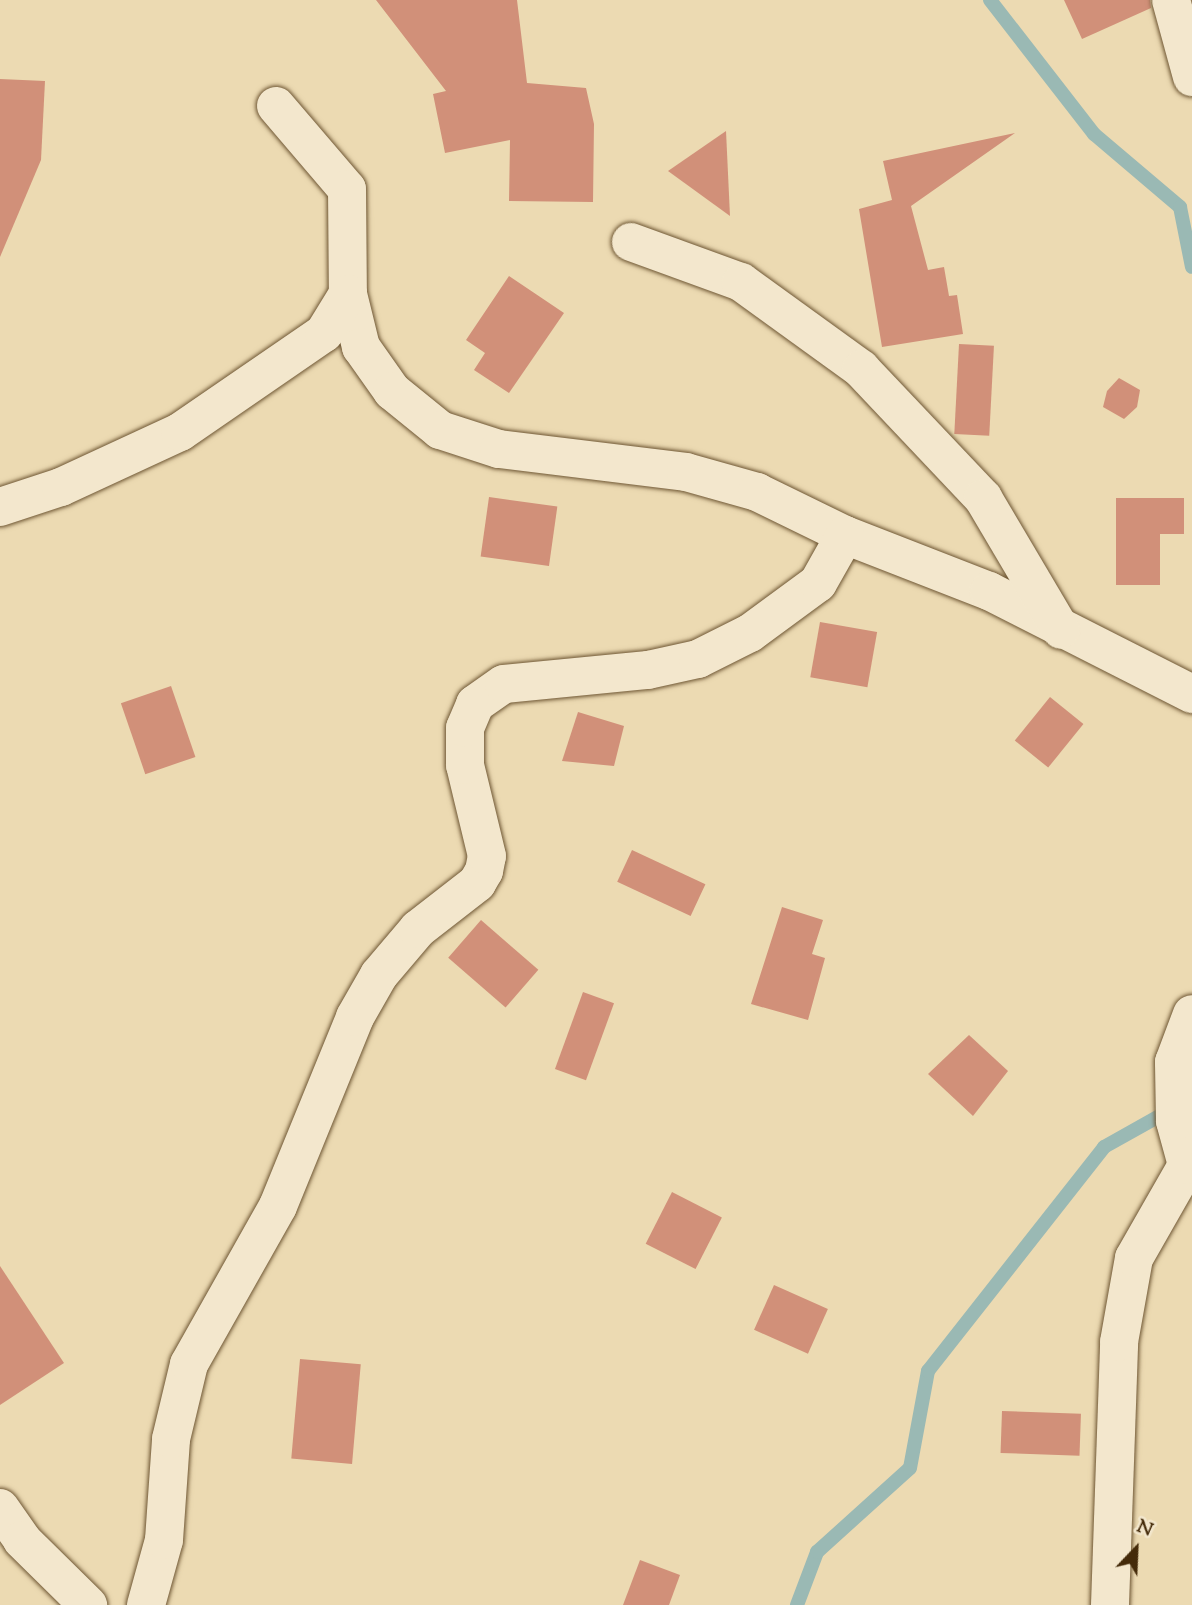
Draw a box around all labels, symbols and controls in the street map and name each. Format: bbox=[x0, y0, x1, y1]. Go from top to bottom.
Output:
north arrow bbox=[1101, 1514, 1171, 1584]
text: N bbox=[1132, 1514, 1157, 1545]

